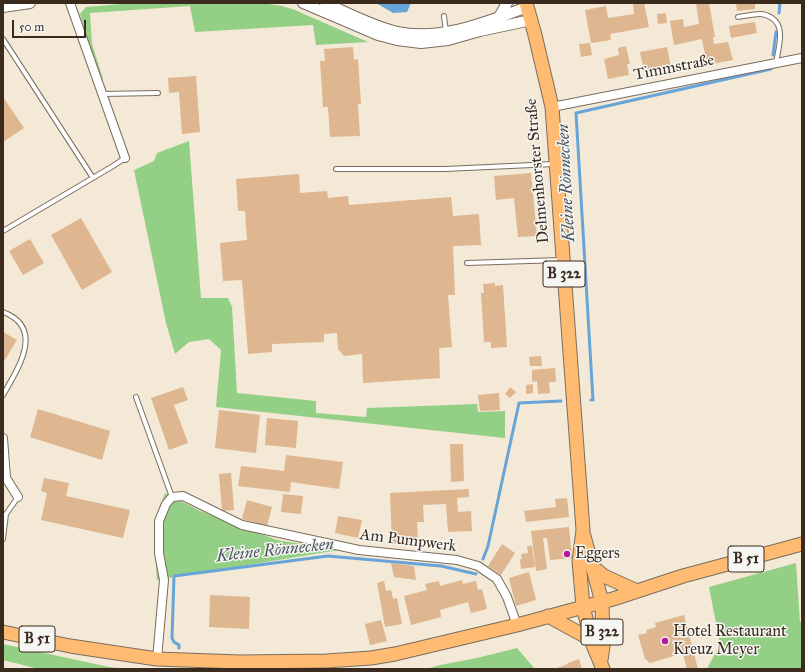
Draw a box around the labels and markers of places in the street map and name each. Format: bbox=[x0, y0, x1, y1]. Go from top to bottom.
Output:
place label: Eggers bbox=[575, 544, 620, 564]
marker: Eggers bbox=[562, 549, 572, 559]
place label: Hotel Restaurant Kreuz Meyer bbox=[673, 622, 787, 660]
marker: Hotel Restaurant Kreuz Meyer bbox=[660, 636, 670, 646]

